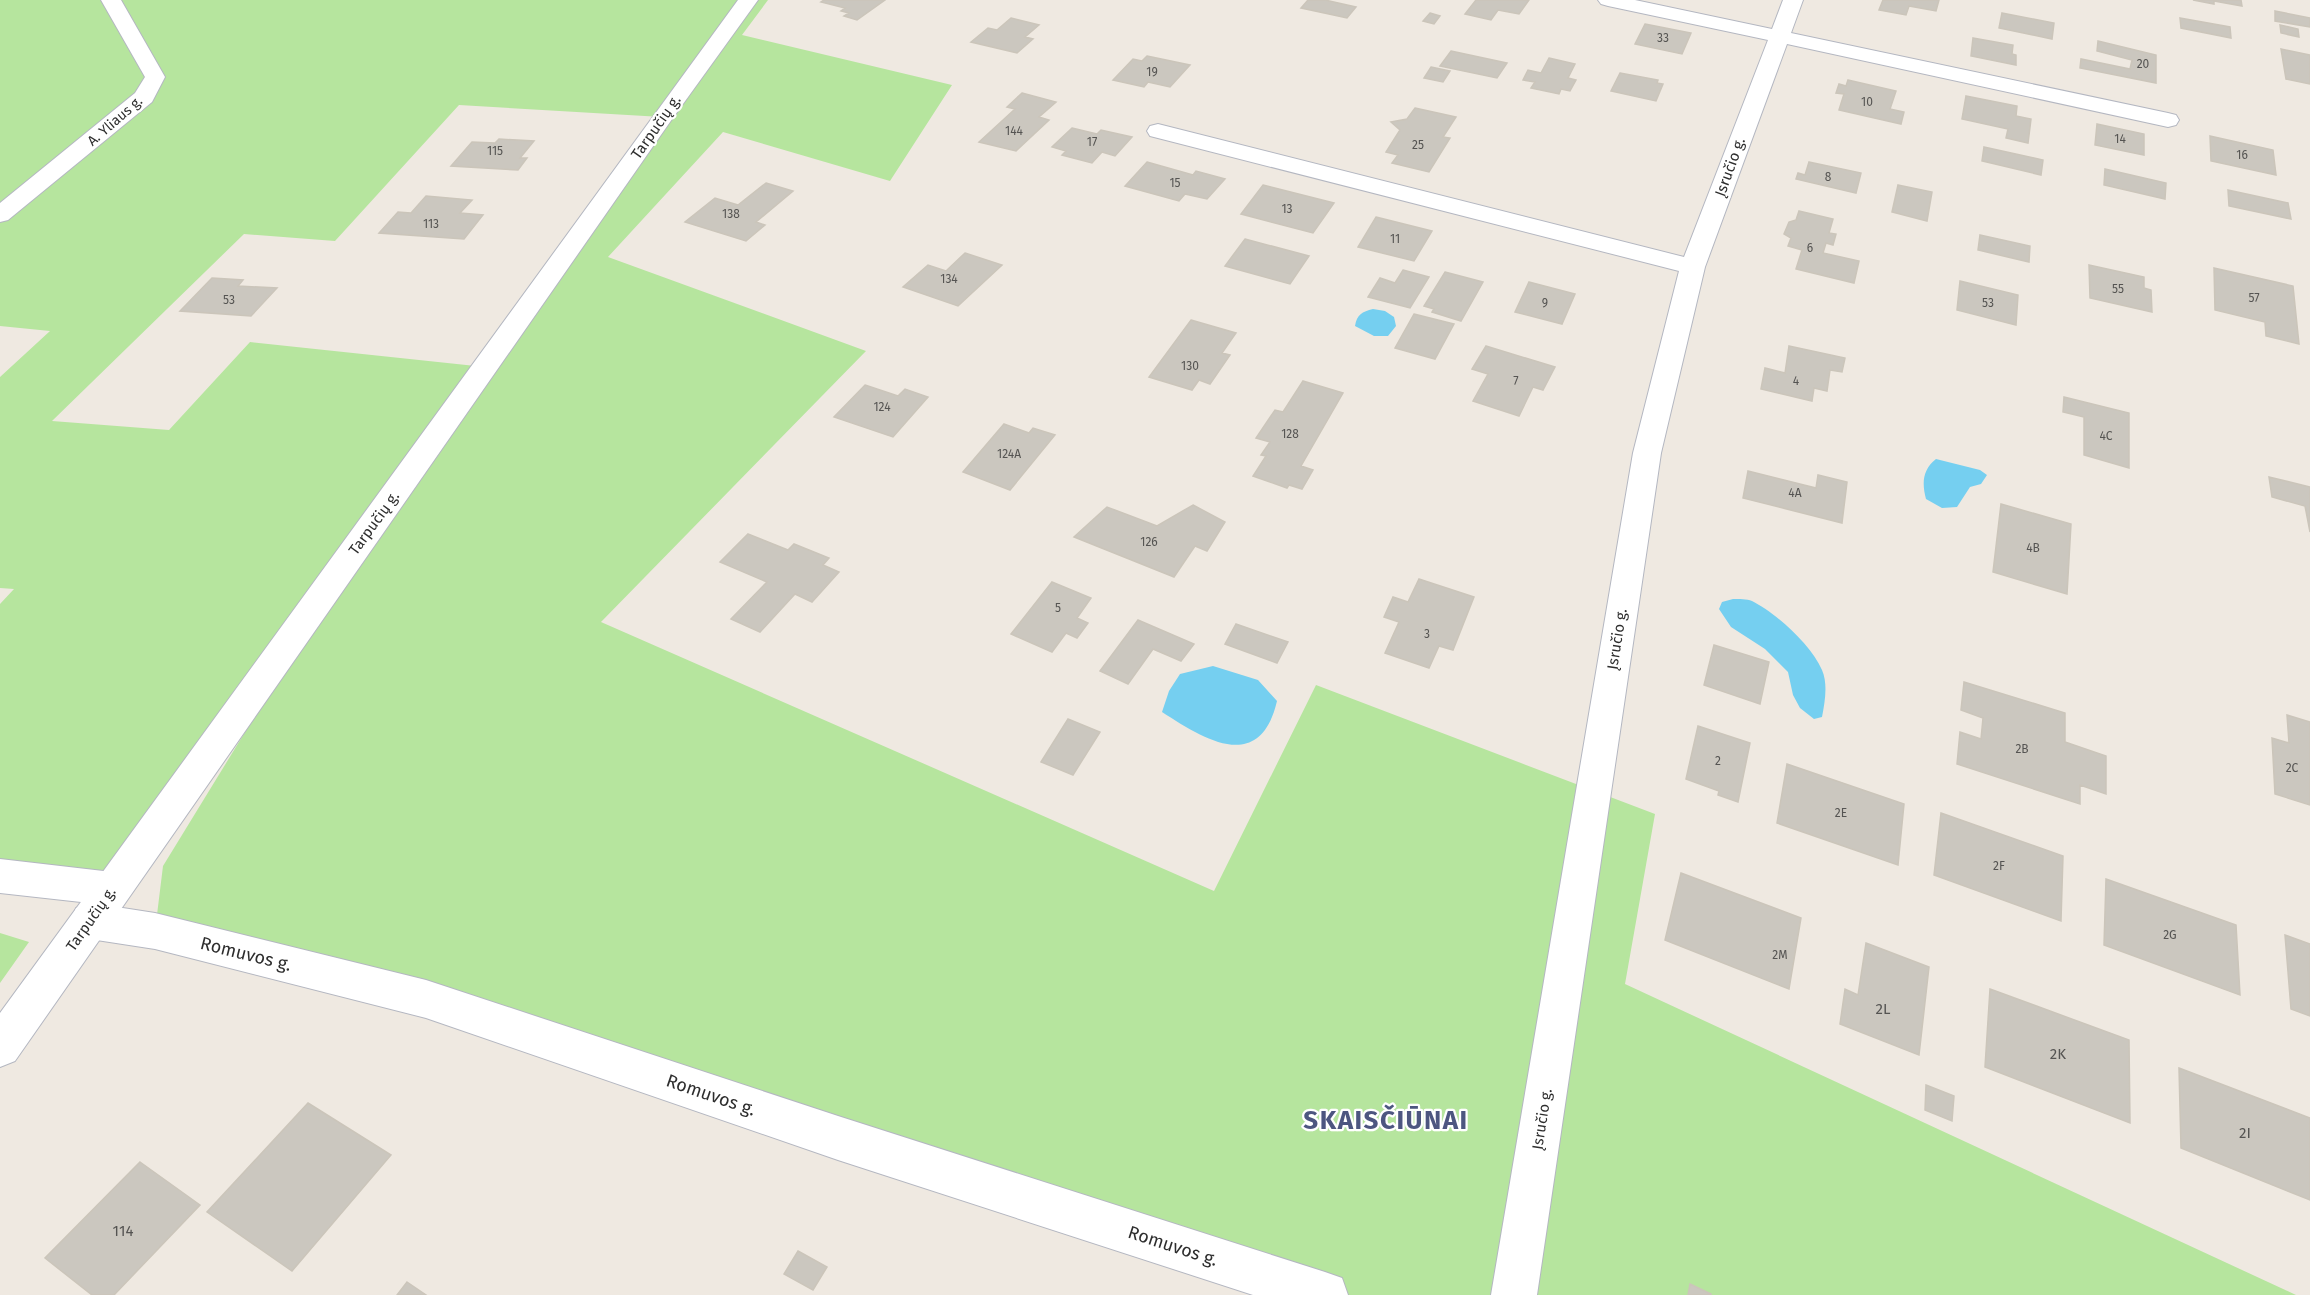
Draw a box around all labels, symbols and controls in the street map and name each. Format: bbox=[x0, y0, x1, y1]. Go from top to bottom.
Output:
house number: 33 bbox=[1657, 31, 1669, 45]
house number: 20 bbox=[2137, 57, 2150, 71]
house number: 19 bbox=[1146, 65, 1158, 79]
street label: Tarpučių g. bbox=[627, 91, 685, 163]
street label: A. Yliaus g. bbox=[84, 92, 146, 150]
house number: 10 bbox=[1861, 95, 1873, 109]
house number: 144 bbox=[1005, 124, 1024, 138]
house number: 14 bbox=[2114, 132, 2126, 146]
house number: 17 bbox=[1087, 135, 1097, 149]
street label: Įsručio g. bbox=[1711, 135, 1749, 200]
house number: 25 bbox=[1412, 138, 1424, 152]
house number: 115 bbox=[487, 144, 503, 158]
house number: 16 bbox=[2236, 148, 2248, 162]
house number: 8 bbox=[1825, 170, 1832, 184]
house number: 15 bbox=[1169, 176, 1181, 190]
house number: 13 bbox=[1281, 202, 1293, 216]
house number: 138 bbox=[722, 207, 740, 221]
house number: 113 bbox=[423, 217, 439, 231]
house number: 11 bbox=[1390, 232, 1400, 246]
house number: 6 bbox=[1807, 241, 1813, 255]
house number: 134 bbox=[940, 272, 958, 286]
house number: 55 bbox=[2112, 282, 2124, 296]
house number: 57 bbox=[2248, 291, 2260, 305]
house number: 53 bbox=[223, 293, 235, 307]
house number: 9 bbox=[1542, 296, 1548, 310]
house number: 53 bbox=[1982, 296, 1994, 310]
house number: 130 bbox=[1181, 359, 1199, 373]
house number: 7 bbox=[1513, 374, 1519, 388]
house number: 4 bbox=[1793, 374, 1800, 388]
house number: 124 bbox=[873, 400, 891, 414]
house number: 128 bbox=[1281, 427, 1299, 441]
house number: 4C bbox=[2099, 429, 2113, 443]
house number: 124A bbox=[997, 447, 1021, 461]
house number: 4A bbox=[1788, 486, 1802, 500]
street label: Tarpučių g. bbox=[345, 488, 403, 558]
house number: 126 bbox=[1140, 535, 1158, 549]
house number: 4B bbox=[2026, 541, 2040, 555]
house number: 5 bbox=[1055, 601, 1061, 615]
street label: Įsručio g. bbox=[1603, 607, 1631, 672]
house number: 3 bbox=[1424, 627, 1430, 641]
house number: 2B bbox=[2015, 742, 2029, 756]
house number: 2 bbox=[1715, 754, 1721, 768]
house number: 2C bbox=[2286, 761, 2299, 775]
house number: 2E bbox=[1835, 806, 1847, 820]
house number: 2F bbox=[1993, 859, 2005, 873]
street label: Tarpučių g. bbox=[62, 883, 120, 955]
house number: 2G bbox=[2163, 928, 2177, 942]
street label: Romuvos g. bbox=[198, 932, 294, 976]
house number: 2M bbox=[1772, 948, 1788, 962]
house number: 2L bbox=[1876, 1000, 1891, 1018]
house number: 2K bbox=[2050, 1045, 2066, 1063]
street label: Romuvos g. bbox=[663, 1069, 759, 1121]
street label: Įsručio g. bbox=[1528, 1087, 1556, 1152]
district label: SKAISČIŪNAI bbox=[1303, 1104, 1469, 1136]
house number: 2I bbox=[2239, 1124, 2251, 1142]
street label: Romuvos g. bbox=[1125, 1221, 1221, 1271]
house number: 114 bbox=[113, 1222, 133, 1240]

